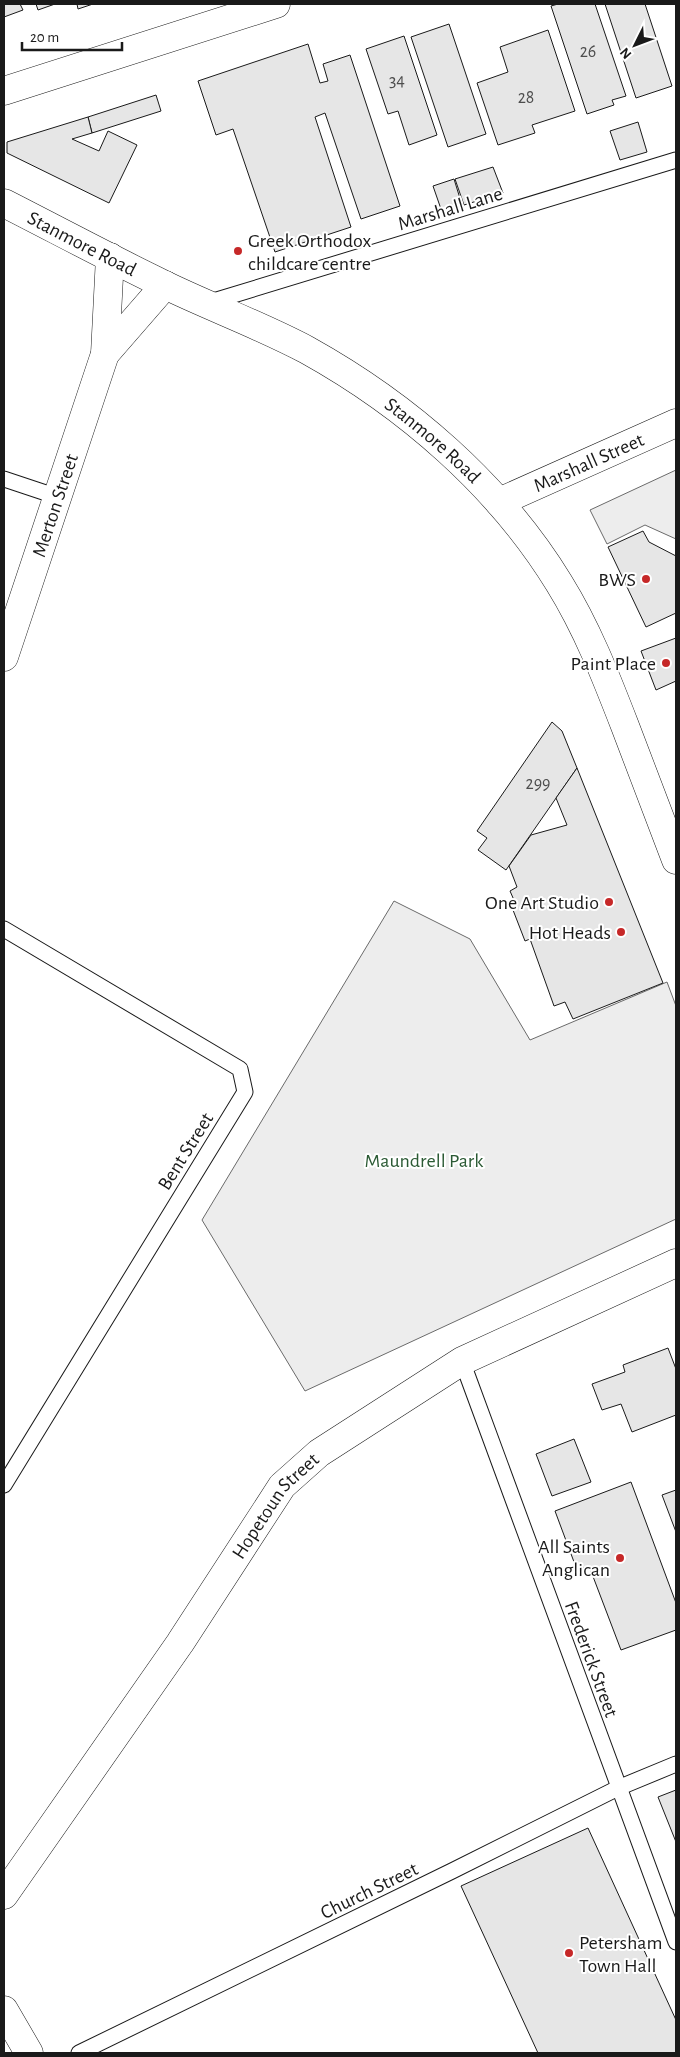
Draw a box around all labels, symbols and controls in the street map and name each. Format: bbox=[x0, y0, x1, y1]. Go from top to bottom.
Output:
scale bar bbox=[22, 20, 122, 52]
north arrow bbox=[610, 20, 660, 70]
text: 20 m bbox=[30, 30, 59, 45]
house number: 26 bbox=[580, 43, 596, 61]
text: N bbox=[618, 45, 635, 61]
house number: 34 bbox=[389, 72, 405, 90]
house number: 28 bbox=[518, 89, 534, 107]
street label: Marshall Lane bbox=[396, 184, 505, 234]
street label: Stanmore Road bbox=[24, 208, 139, 280]
place label: Greek Orthodox childcare centre bbox=[248, 231, 372, 274]
marker: Greek Orthodox childcare centre bbox=[232, 245, 244, 257]
street label: Stanmore Road bbox=[381, 394, 484, 487]
street label: Marshall Street bbox=[531, 429, 648, 496]
street label: Merton Street bbox=[29, 451, 82, 560]
place label: BWS bbox=[598, 570, 636, 590]
marker: BWS bbox=[640, 573, 652, 585]
place label: Paint Place bbox=[571, 654, 656, 674]
marker: Paint Place bbox=[660, 657, 672, 669]
house number: 299 bbox=[525, 775, 551, 793]
place label: One Art Studio bbox=[485, 893, 599, 913]
marker: One Art Studio bbox=[603, 896, 615, 908]
place label: Hot Heads bbox=[529, 923, 611, 943]
marker: Hot Heads bbox=[615, 926, 627, 938]
street label: Bent Street bbox=[154, 1109, 218, 1194]
park label: Maundrell Park bbox=[365, 1151, 483, 1171]
street label: Hopetoun Street bbox=[229, 1449, 323, 1563]
place label: All Saints Anglican bbox=[538, 1537, 610, 1580]
marker: All Saints Anglican bbox=[614, 1552, 626, 1564]
street label: Frederick Street bbox=[561, 1599, 621, 1721]
street label: Church Street bbox=[318, 1858, 422, 1923]
place label: Petersham Town Hall bbox=[579, 1933, 662, 1976]
marker: Petersham Town Hall bbox=[563, 1947, 575, 1959]

